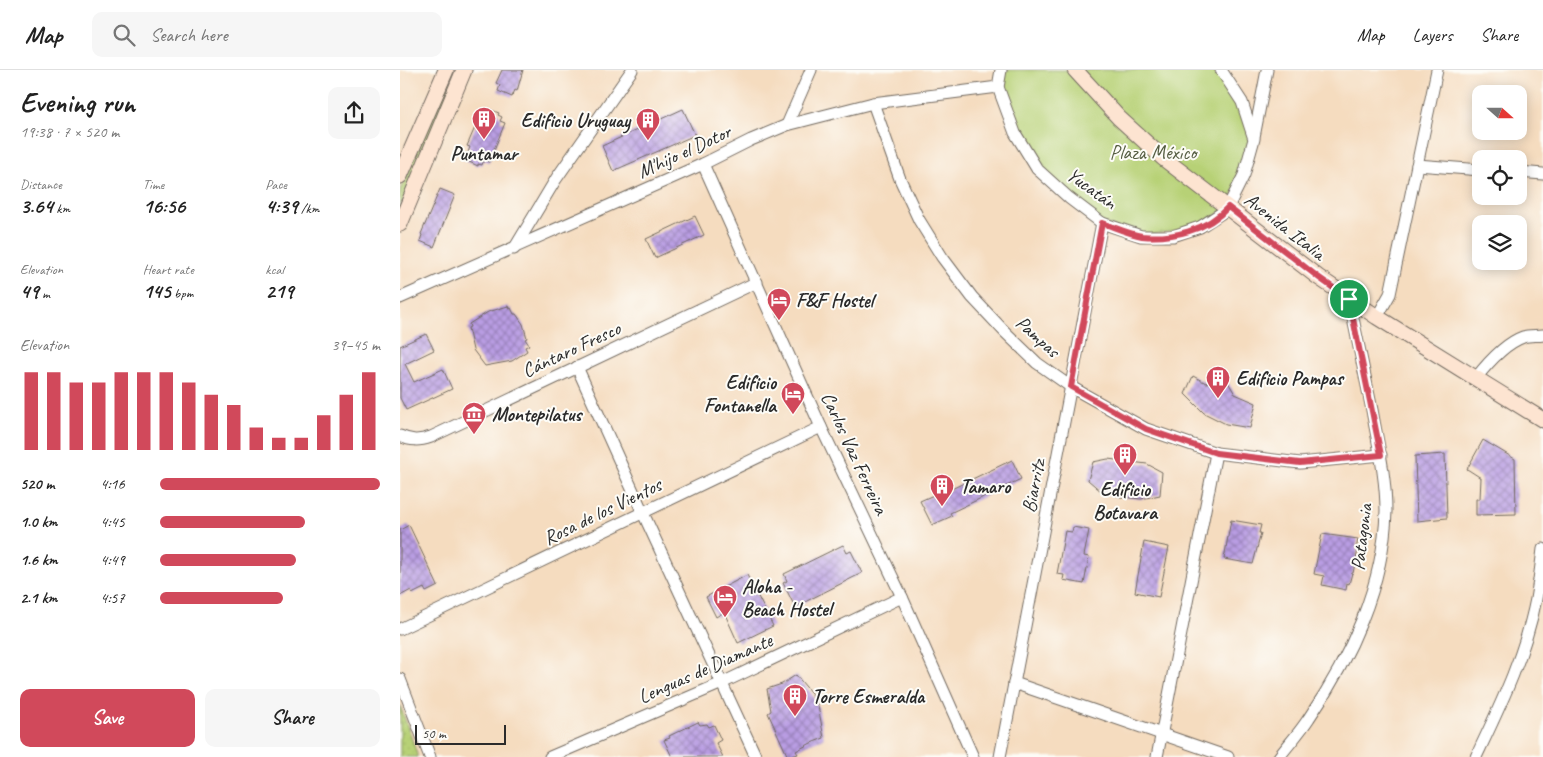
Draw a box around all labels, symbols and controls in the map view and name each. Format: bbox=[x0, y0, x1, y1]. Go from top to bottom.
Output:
search box bbox=[92, 12, 442, 57]
text: Map bbox=[25, 20, 62, 50]
icon: search bbox=[110, 21, 138, 49]
text: Search here bbox=[150, 23, 228, 47]
text: Map bbox=[1357, 24, 1385, 46]
text: Layers bbox=[1413, 24, 1452, 46]
text: Share bbox=[1480, 24, 1518, 46]
text: Evening run bbox=[20, 85, 135, 120]
north arrow bbox=[1472, 85, 1528, 140]
map controls bbox=[1472, 85, 1527, 270]
button: share bbox=[328, 87, 380, 139]
building icon: Puntamar bbox=[471, 106, 497, 140]
building icon: Edificio Uruguay bbox=[635, 107, 661, 141]
place label: Edificio Uruguay bbox=[521, 108, 632, 134]
street label: M'hijo el Dotor bbox=[634, 118, 737, 184]
text: 19:38 · 7 × 520 m bbox=[20, 122, 119, 142]
park label: Plaza México bbox=[1110, 140, 1198, 165]
place label: Puntamar bbox=[450, 141, 520, 166]
button: locate bbox=[1472, 150, 1527, 205]
street label: Yucatán bbox=[1062, 162, 1122, 215]
text: Distance bbox=[20, 176, 62, 193]
text: Time bbox=[143, 176, 164, 193]
text: Pace bbox=[265, 176, 287, 193]
street label: Avenida Italia bbox=[1239, 187, 1331, 267]
text: 3.64 bbox=[20, 193, 53, 219]
text: 16:56 bbox=[143, 193, 185, 219]
text: 4:39 bbox=[265, 193, 298, 219]
text: km bbox=[53, 200, 70, 217]
text: /km bbox=[298, 200, 319, 217]
button: layers bbox=[1472, 215, 1527, 270]
text: Elevation bbox=[20, 261, 63, 278]
text: Heart rate bbox=[143, 261, 194, 278]
text: kcal bbox=[265, 261, 284, 278]
text: 49 bbox=[20, 278, 39, 304]
text: 145 bbox=[143, 278, 171, 304]
text: 219 bbox=[265, 278, 293, 304]
pin bbox=[1328, 278, 1370, 320]
text: m bbox=[39, 285, 50, 302]
text: bpm bbox=[171, 285, 193, 302]
icon: arrive bbox=[1335, 285, 1363, 313]
hotel icon: F&F Hostel bbox=[766, 287, 792, 321]
place label: F&F Hostel bbox=[796, 288, 877, 313]
street label: Pampas bbox=[1010, 310, 1067, 364]
street label: Cántaro Fresco bbox=[518, 315, 625, 383]
text: Elevation bbox=[20, 335, 69, 355]
text: 39–45 m bbox=[331, 335, 380, 355]
building icon: Edificio Pampas bbox=[1205, 365, 1231, 399]
place label: Edificio Pampas bbox=[1236, 366, 1345, 391]
place label: Edificio Fontanella bbox=[704, 370, 778, 418]
hotel icon: Edificio Fontanella bbox=[780, 381, 806, 415]
street label: Carlos Vaz Ferreira bbox=[815, 388, 894, 520]
museum icon: Montepilatus bbox=[461, 401, 487, 435]
place label: Montepilatus bbox=[492, 402, 583, 427]
building icon: Edificio Botavara bbox=[1112, 442, 1138, 476]
street label: Biarritz bbox=[1016, 455, 1051, 515]
street label: Rosa de los Vientos bbox=[539, 471, 667, 551]
building icon: Tamaro bbox=[929, 473, 955, 507]
text: 520 m bbox=[20, 474, 54, 494]
text: 4:16 bbox=[100, 474, 125, 494]
place label: Tamaro bbox=[960, 474, 1012, 499]
place label: Edificio Botavara bbox=[1093, 477, 1159, 525]
street label: Patagonia bbox=[1345, 500, 1378, 572]
text: 1.0 km bbox=[20, 512, 57, 532]
text: 4:45 bbox=[100, 512, 125, 532]
text: 1.6 km bbox=[20, 550, 58, 570]
text: 4:49 bbox=[100, 550, 125, 570]
place label: Aloha - Beach Hostel bbox=[742, 574, 835, 622]
hotel icon: Aloha - Beach Hostel bbox=[712, 584, 738, 618]
text: 2.1 km bbox=[20, 588, 57, 608]
text: 4:57 bbox=[100, 588, 125, 608]
street label: Lenguas de Diamante bbox=[634, 627, 778, 709]
building icon: Torre Esmeralda bbox=[782, 683, 808, 717]
place label: Torre Esmeralda bbox=[812, 684, 926, 709]
button: Save bbox=[20, 689, 195, 747]
button: Share bbox=[205, 689, 380, 747]
scale bar bbox=[415, 722, 506, 745]
text: 50 m bbox=[422, 725, 446, 742]

